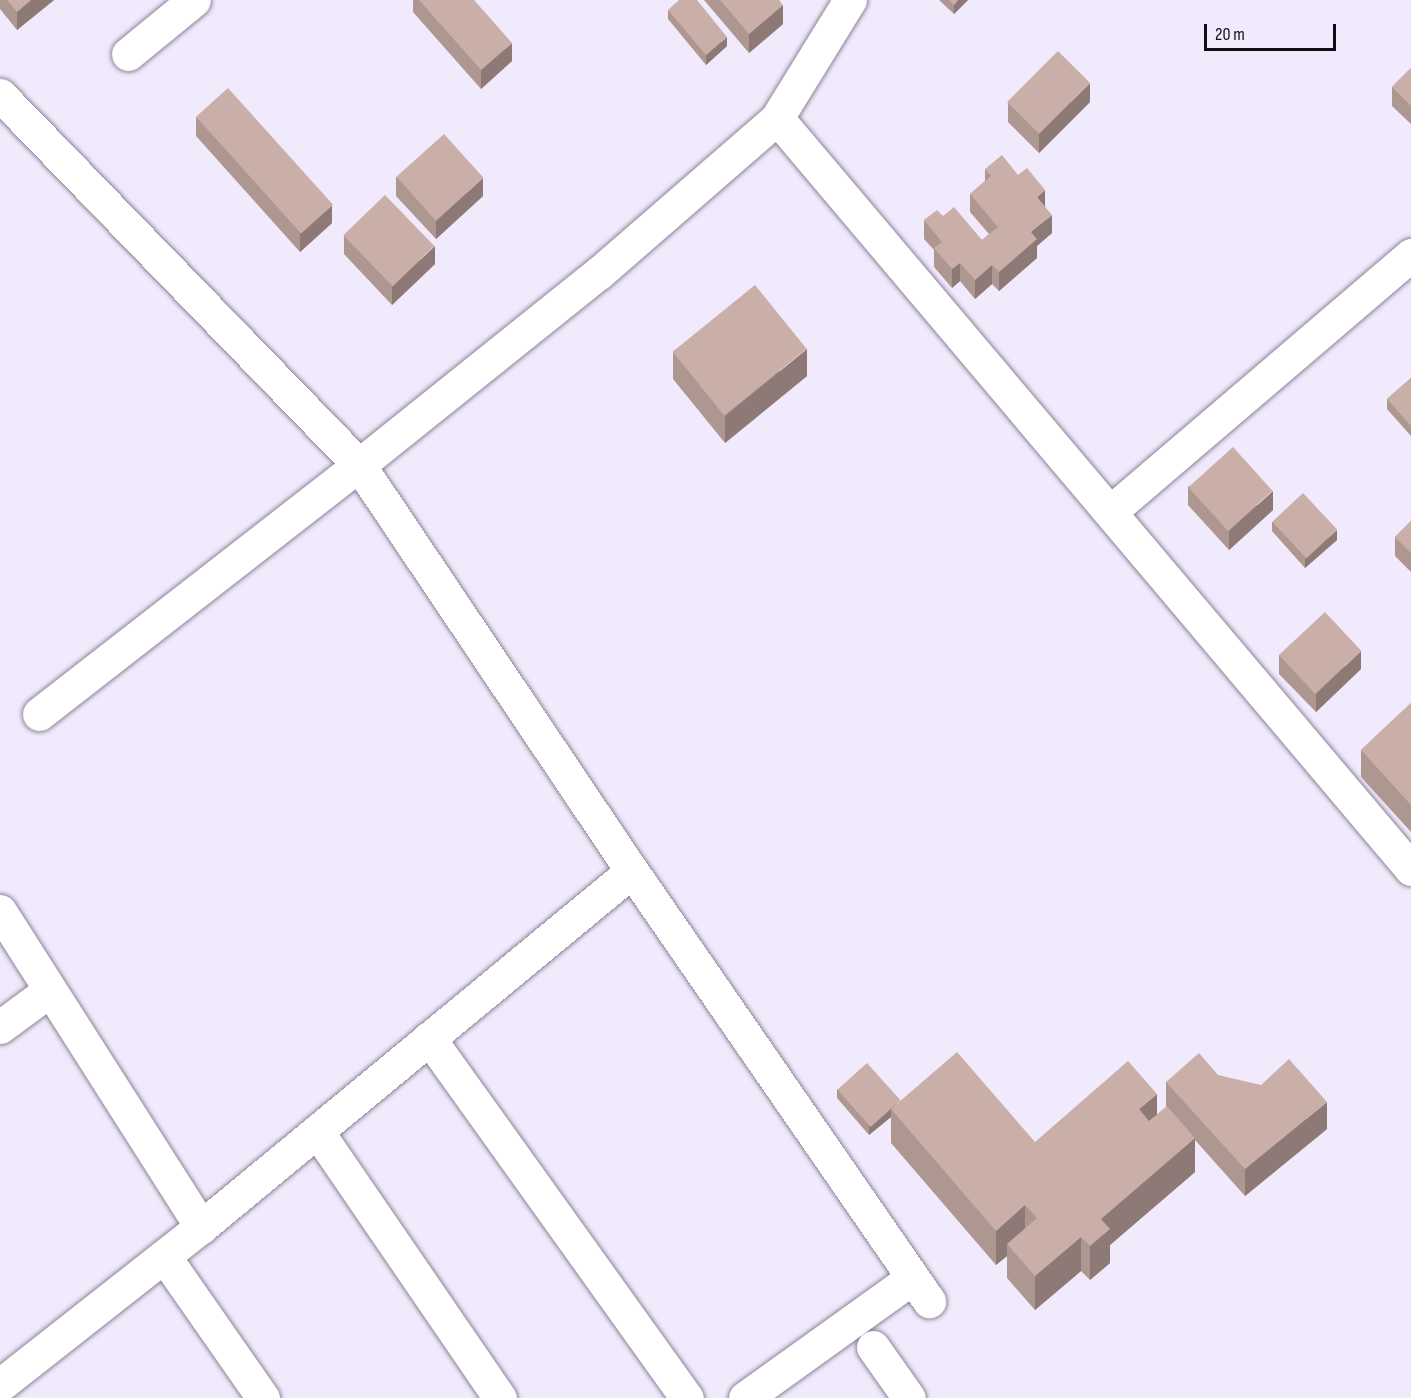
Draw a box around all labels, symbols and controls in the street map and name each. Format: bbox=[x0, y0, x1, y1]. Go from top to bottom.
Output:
scale bar bbox=[1207, 12, 1339, 50]
text: 20 m bbox=[1215, 24, 1245, 45]

